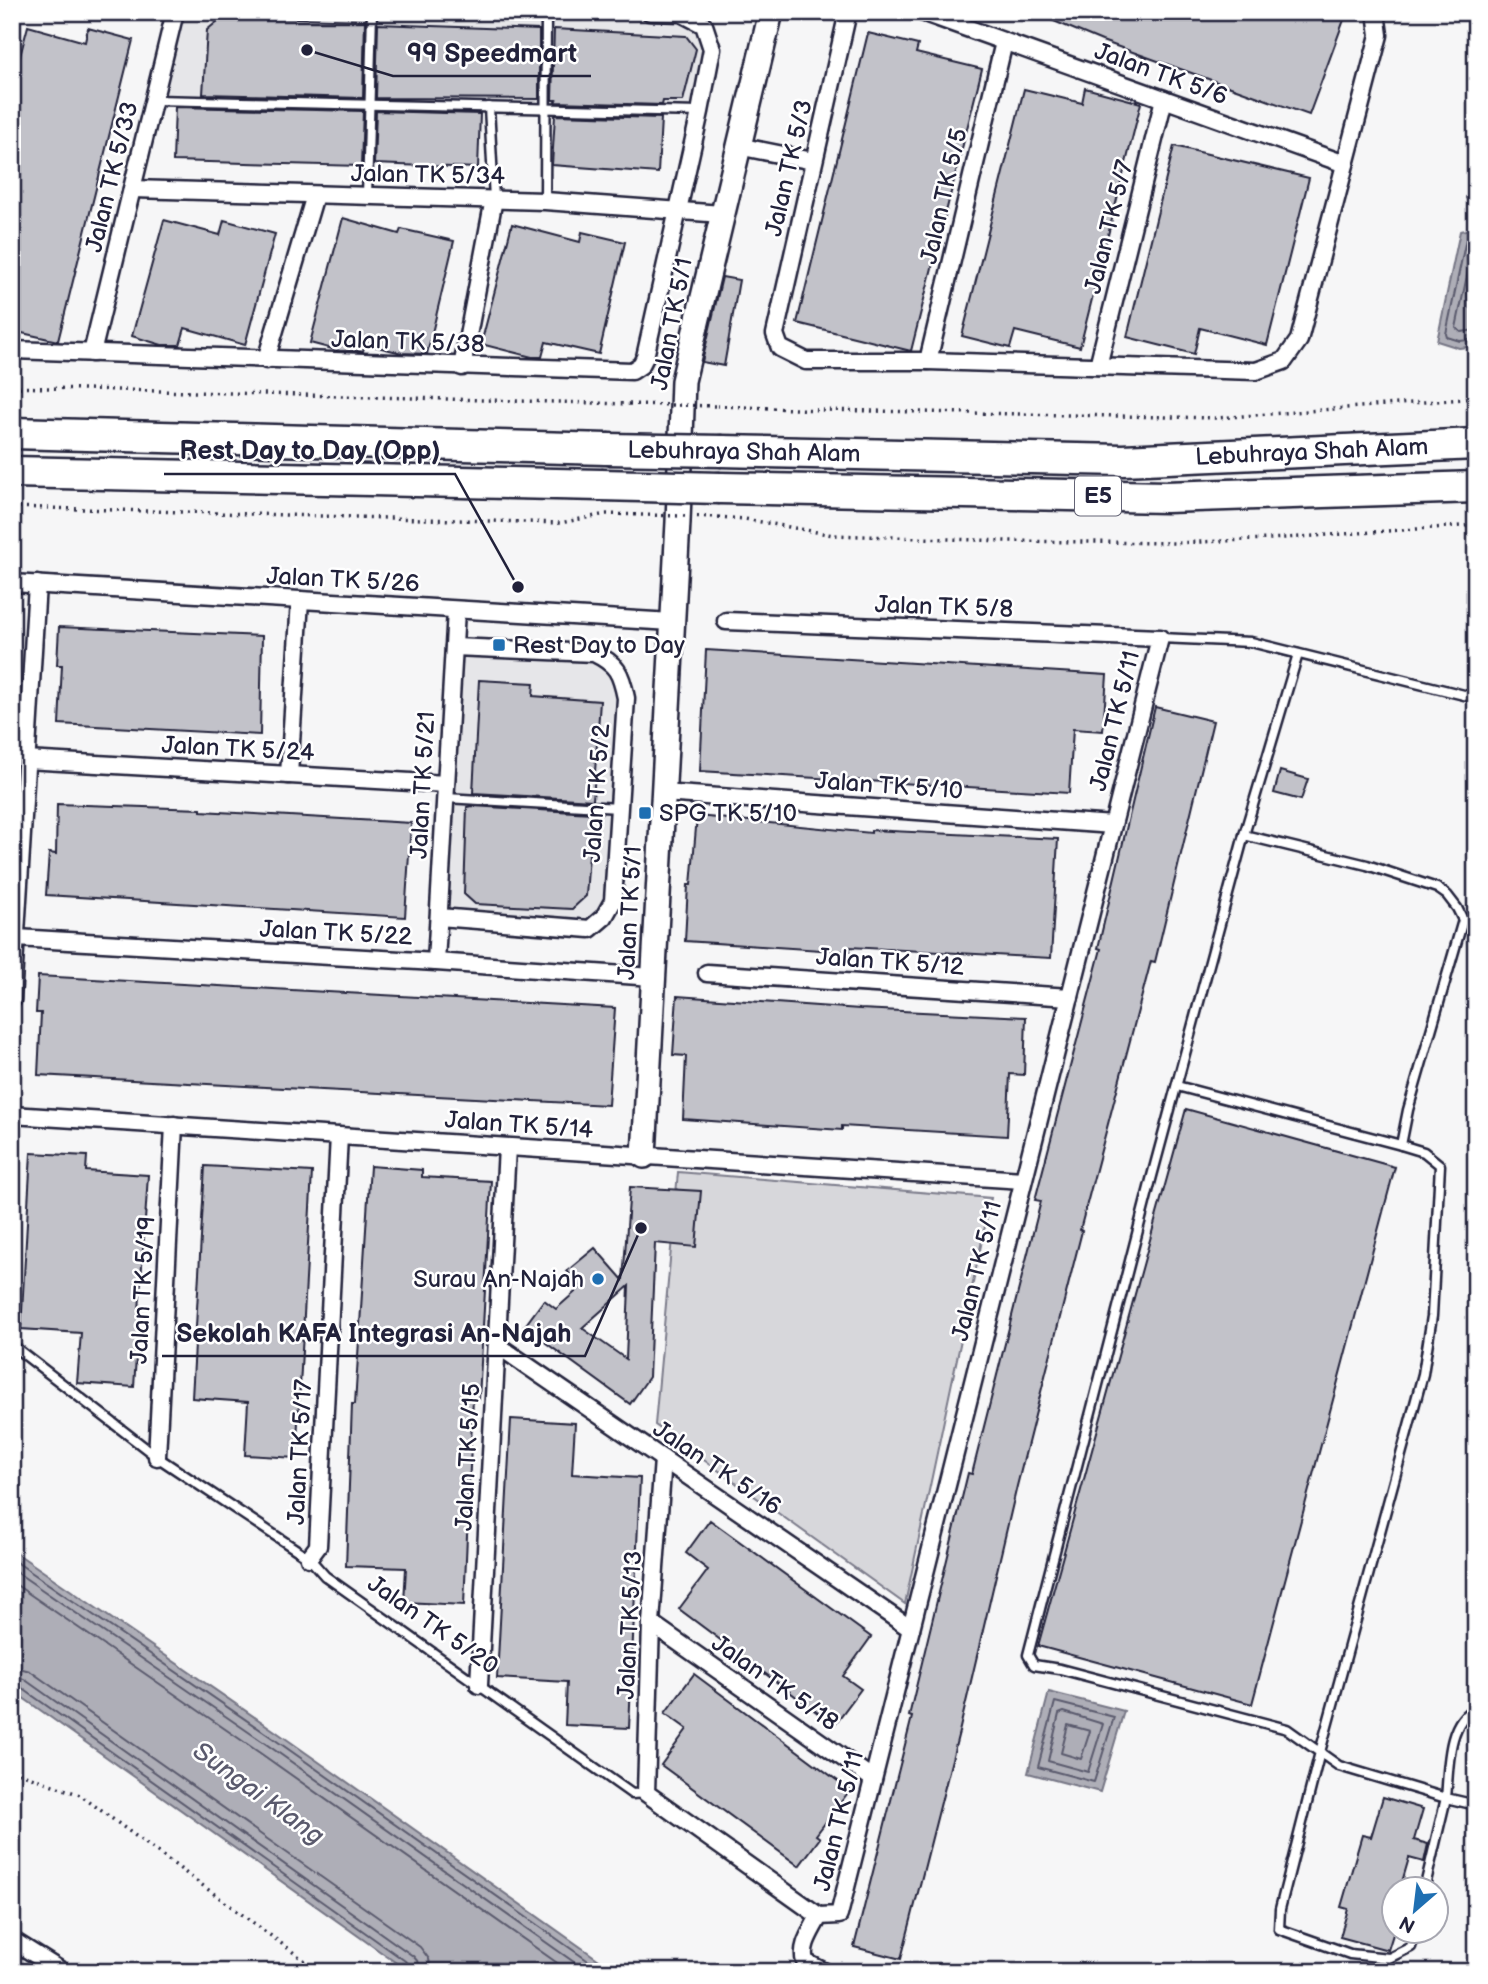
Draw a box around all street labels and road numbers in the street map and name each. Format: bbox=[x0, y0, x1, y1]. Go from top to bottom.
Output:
street label: Jalan TK 5/6 bbox=[1091, 37, 1231, 111]
street label: Jalan TK 5/3 bbox=[759, 97, 819, 239]
street label: Jalan TK 5/33 bbox=[79, 99, 145, 255]
street label: Jalan TK 5/5 bbox=[914, 125, 974, 267]
street label: Jalan TK 5/7 bbox=[1078, 157, 1140, 297]
street label: Jalan TK 5/34 bbox=[351, 159, 506, 191]
street label: Jalan TK 5/1 bbox=[645, 255, 699, 393]
street label: Jalan TK 5/38 bbox=[331, 325, 485, 359]
street label: Lebuhraya Shah Alam bbox=[1195, 432, 1429, 471]
street label: Lebuhraya Shah Alam bbox=[627, 435, 861, 469]
road number: E5 bbox=[1075, 476, 1121, 516]
street label: Jalan TK 5/26 bbox=[266, 562, 420, 598]
street label: Jalan TK 5/8 bbox=[874, 590, 1014, 624]
street label: Jalan TK 5/11 bbox=[1084, 648, 1146, 794]
street label: Jalan TK 5/21 bbox=[405, 710, 441, 860]
street label: Jalan TK 5/2 bbox=[578, 723, 616, 863]
street label: Jalan TK 5/24 bbox=[161, 731, 316, 768]
street label: Jalan TK 5/10 bbox=[814, 766, 964, 806]
street label: Jalan TK 5/1 bbox=[612, 845, 648, 981]
street label: Jalan TK 5/22 bbox=[259, 915, 413, 951]
street label: Jalan TK 5/12 bbox=[815, 942, 965, 982]
street label: Jalan TK 5/14 bbox=[444, 1105, 594, 1145]
street label: Jalan TK 5/11 bbox=[946, 1198, 1008, 1344]
street label: Jalan TK 5/19 bbox=[125, 1215, 161, 1365]
street label: Jalan TK 5/17 bbox=[282, 1378, 318, 1526]
street label: Jalan TK 5/15 bbox=[450, 1382, 486, 1532]
street label: Jalan TK 5/16 bbox=[647, 1414, 787, 1522]
street label: Jalan TK 5/13 bbox=[612, 1550, 648, 1700]
street label: Jalan TK 5/20 bbox=[362, 1569, 504, 1681]
street label: Jalan TK 5/18 bbox=[706, 1629, 844, 1737]
street label: Jalan TK 5/11 bbox=[808, 1748, 870, 1894]

